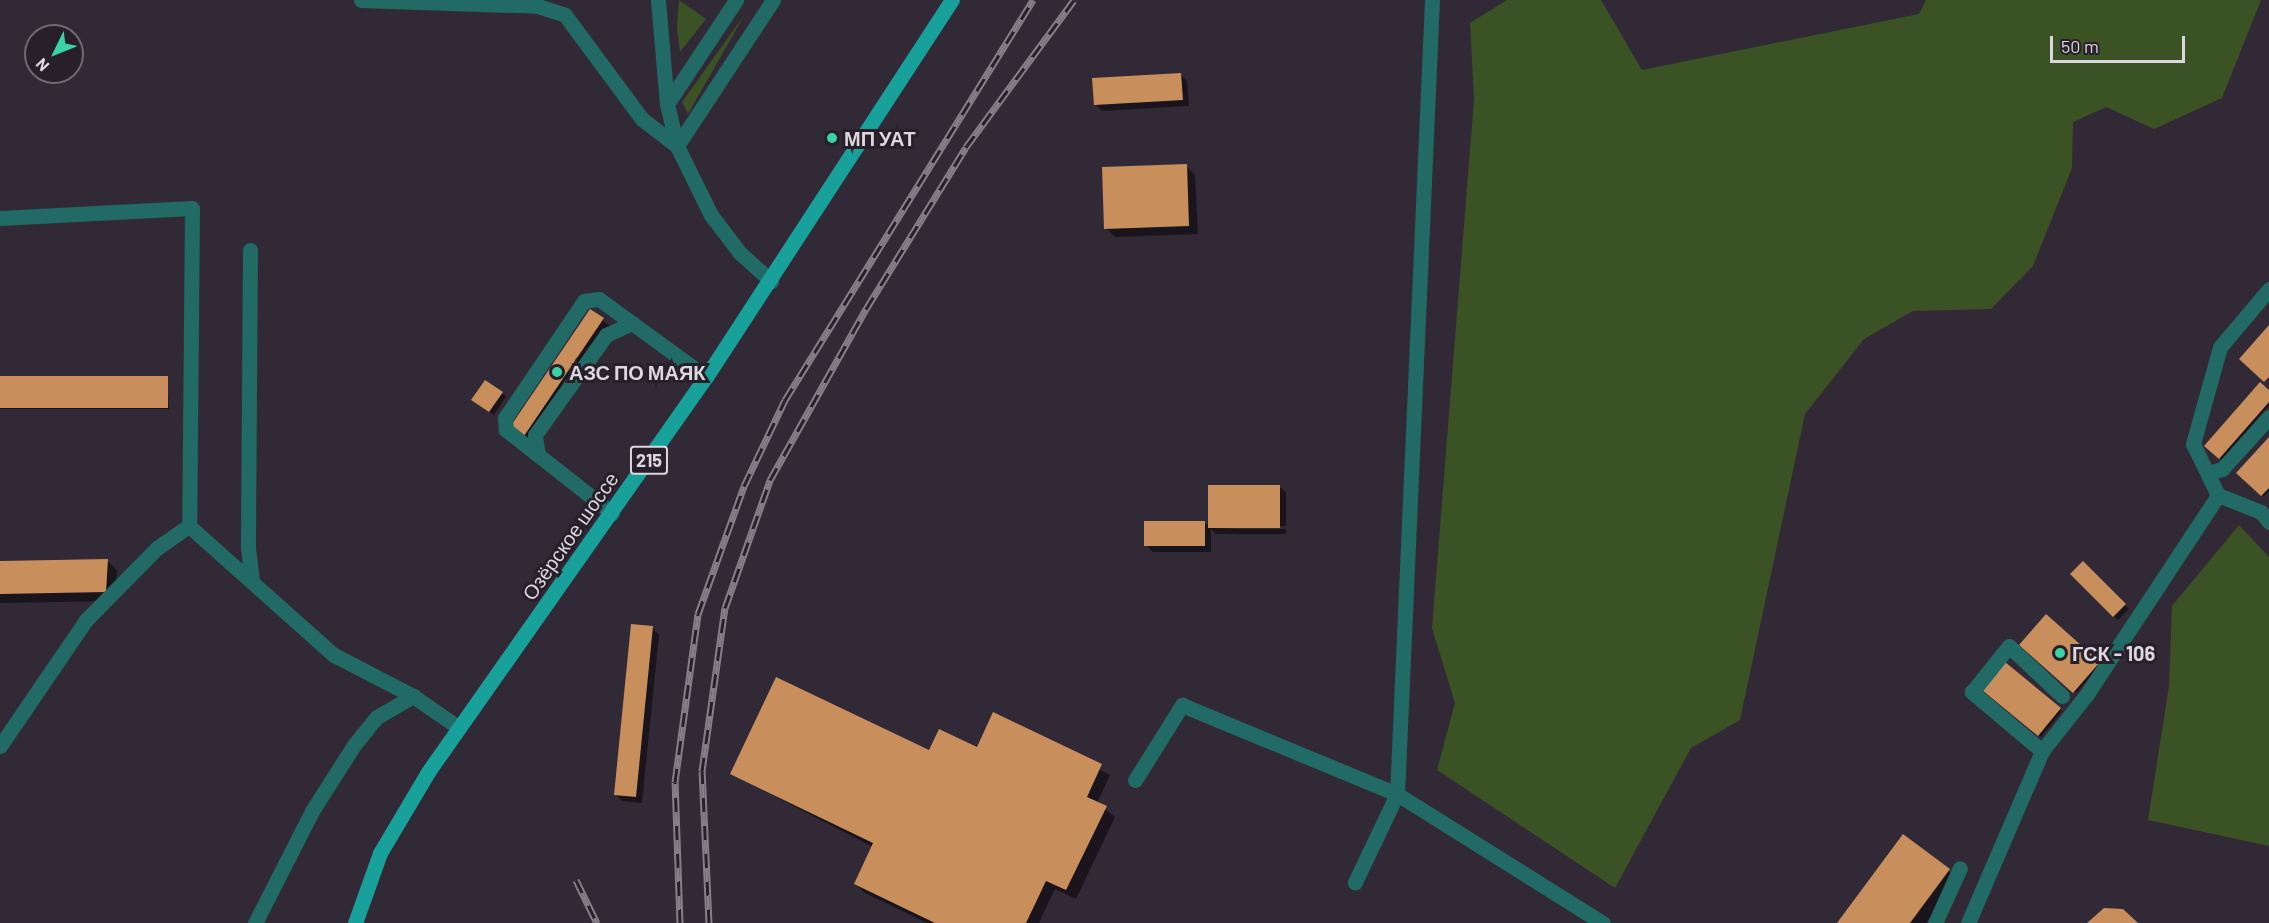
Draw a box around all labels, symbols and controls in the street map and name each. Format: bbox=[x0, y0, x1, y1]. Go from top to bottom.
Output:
north arrow bbox=[24, 24, 84, 84]
scale bar bbox=[2053, 24, 2188, 62]
text: 50 m bbox=[2061, 35, 2099, 57]
text: N bbox=[31, 55, 53, 76]
place label: МП УАТ bbox=[844, 126, 916, 150]
marker: МП УАТ bbox=[825, 131, 839, 145]
place label: АЗС ПО МАЯК bbox=[569, 360, 706, 384]
marker: АЗС ПО МАЯК bbox=[550, 365, 564, 379]
road number: 215 bbox=[630, 445, 668, 475]
street label: Озёрское шоссе bbox=[517, 467, 623, 605]
place label: ГСК - 106 bbox=[2072, 641, 2155, 665]
marker: ГСК - 106 bbox=[2053, 646, 2067, 660]

